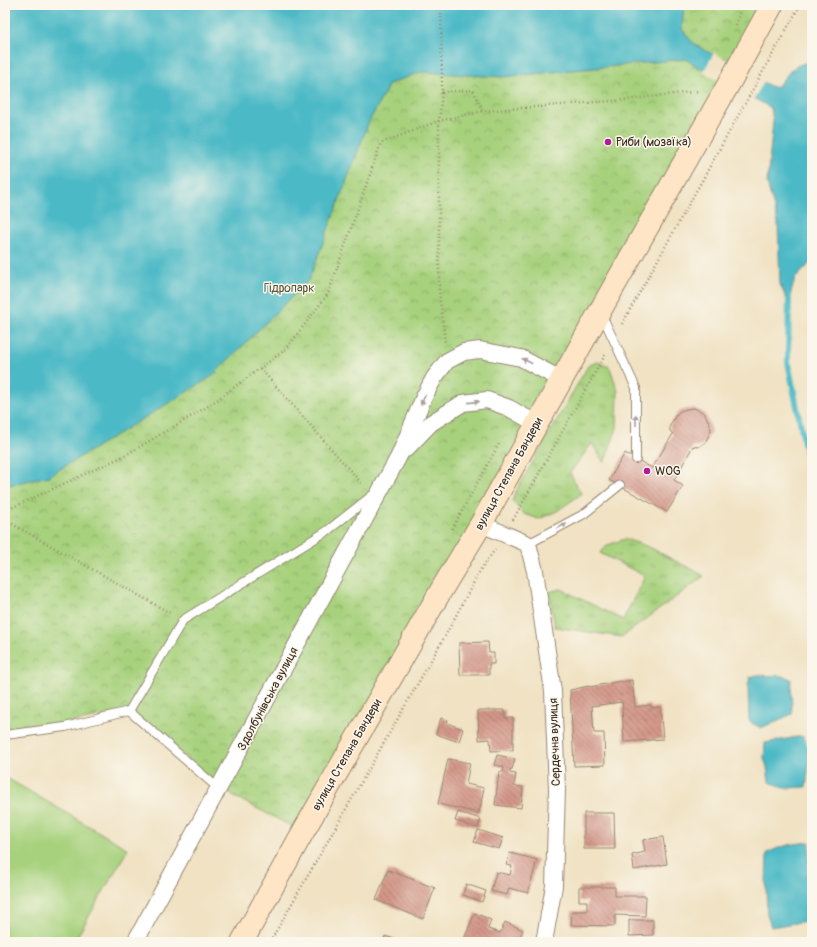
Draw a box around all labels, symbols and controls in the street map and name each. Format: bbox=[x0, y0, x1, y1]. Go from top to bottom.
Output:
place label: Риби (мозаїка) bbox=[616, 135, 692, 150]
marker: Риби (мозаїка) bbox=[603, 137, 613, 147]
park label: Гідропарк bbox=[264, 281, 314, 296]
one-way arrow bbox=[521, 358, 533, 365]
one-way arrow bbox=[420, 394, 426, 405]
one-way arrow bbox=[468, 399, 480, 405]
one-way arrow bbox=[633, 413, 639, 426]
street label: вулиця Степана Бандери bbox=[472, 414, 547, 533]
place label: WOG bbox=[655, 464, 681, 479]
marker: WOG bbox=[642, 466, 652, 476]
one-way arrow bbox=[557, 522, 568, 529]
street label: Здолбунівська вулиця bbox=[234, 644, 302, 753]
street label: вулиця Степана Бандери bbox=[309, 696, 385, 814]
street label: Сердечна вулиця bbox=[546, 697, 564, 786]

